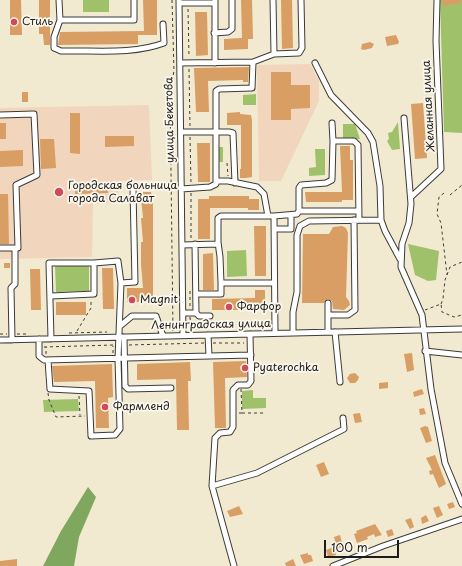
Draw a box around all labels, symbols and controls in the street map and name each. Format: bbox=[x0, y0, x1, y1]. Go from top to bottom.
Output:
place label: Стиль bbox=[22, 15, 53, 29]
marker: Стиль bbox=[9, 17, 19, 27]
street label: Желанная улица bbox=[420, 60, 438, 152]
street label: улица Бекетова bbox=[163, 77, 177, 163]
place label: Городская больница города Салават bbox=[68, 179, 177, 205]
marker: Городская больница города Салават bbox=[53, 186, 65, 198]
place label: Magnit bbox=[140, 293, 178, 307]
marker: Magnit bbox=[127, 295, 137, 305]
place label: Фарфор bbox=[237, 300, 281, 314]
marker: Фарфор bbox=[224, 302, 234, 312]
street label: Ленинградская улица bbox=[151, 317, 271, 333]
place label: Pyaterochka bbox=[253, 361, 319, 375]
marker: Pyaterochka bbox=[240, 363, 250, 373]
place label: Фармленд bbox=[113, 400, 170, 414]
marker: Фармленд bbox=[100, 402, 110, 412]
scale bar bbox=[326, 532, 401, 558]
text: 100 m bbox=[331, 538, 368, 556]

